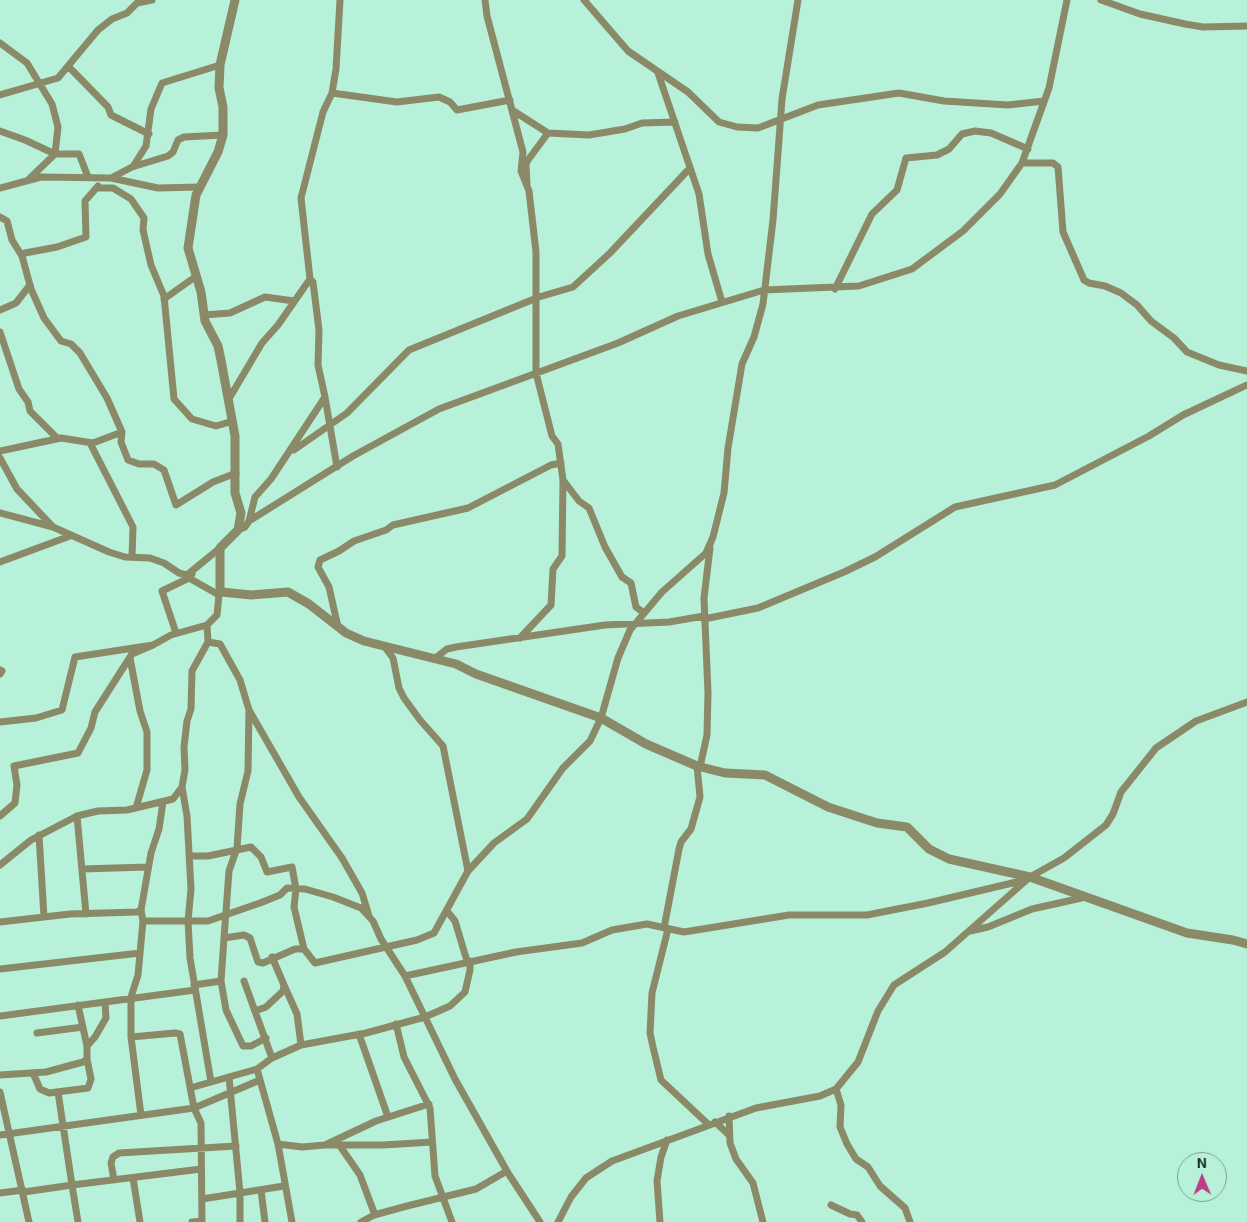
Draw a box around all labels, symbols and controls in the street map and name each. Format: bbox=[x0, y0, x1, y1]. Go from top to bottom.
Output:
north arrow bbox=[1177, 1152, 1227, 1202]
text: N bbox=[1197, 1154, 1207, 1171]

